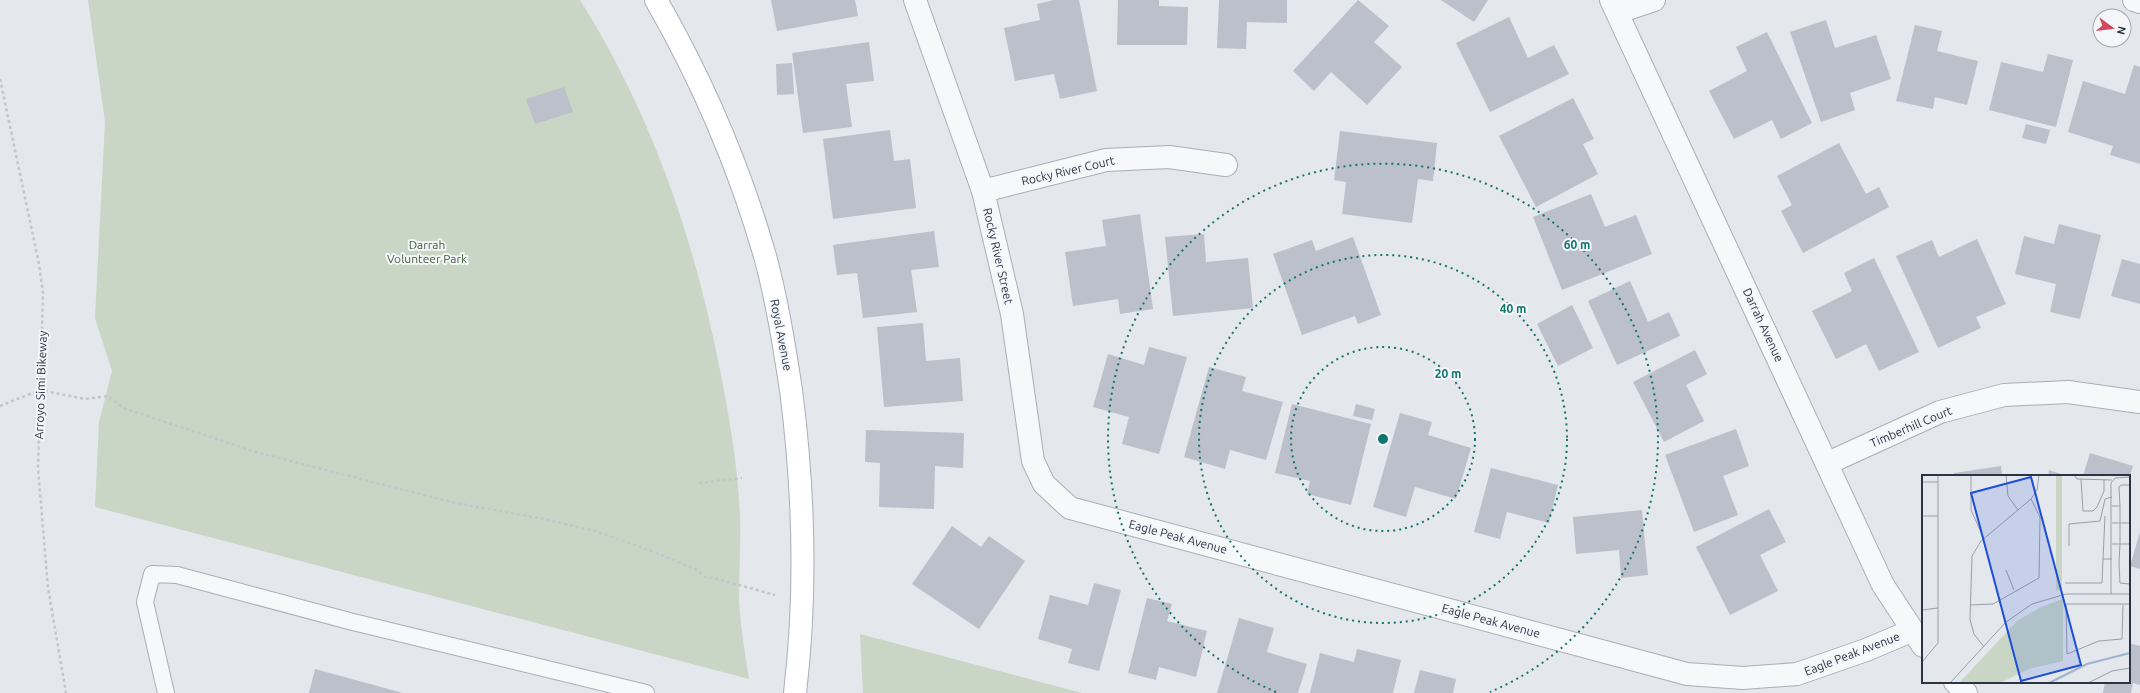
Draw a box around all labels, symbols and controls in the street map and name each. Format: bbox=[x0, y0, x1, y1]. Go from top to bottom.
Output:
north arrow bbox=[2092, 8, 2132, 48]
text: N bbox=[2115, 25, 2129, 36]
street label: Rocky River Court bbox=[1020, 153, 1116, 188]
street label: Rocky River Street bbox=[981, 207, 1016, 306]
park label: Darrah Volunteer Park bbox=[387, 238, 467, 265]
text: 60 m bbox=[1564, 238, 1590, 251]
street label: Darrah Avenue bbox=[1741, 286, 1786, 364]
street label: Royal Avenue bbox=[768, 298, 795, 372]
text: 40 m bbox=[1500, 302, 1526, 315]
street label: Arroyo Simi Bikeway bbox=[32, 330, 49, 440]
text: 20 m bbox=[1435, 367, 1461, 380]
street label: Timberhill Court bbox=[1868, 403, 1954, 450]
centre of rings bbox=[1376, 432, 1390, 446]
inset map bbox=[1922, 475, 2130, 683]
street label: Eagle Peak Avenue bbox=[1128, 517, 1229, 556]
street label: Eagle Peak Avenue bbox=[1441, 601, 1542, 640]
street label: Eagle Peak Avenue bbox=[1802, 629, 1901, 678]

